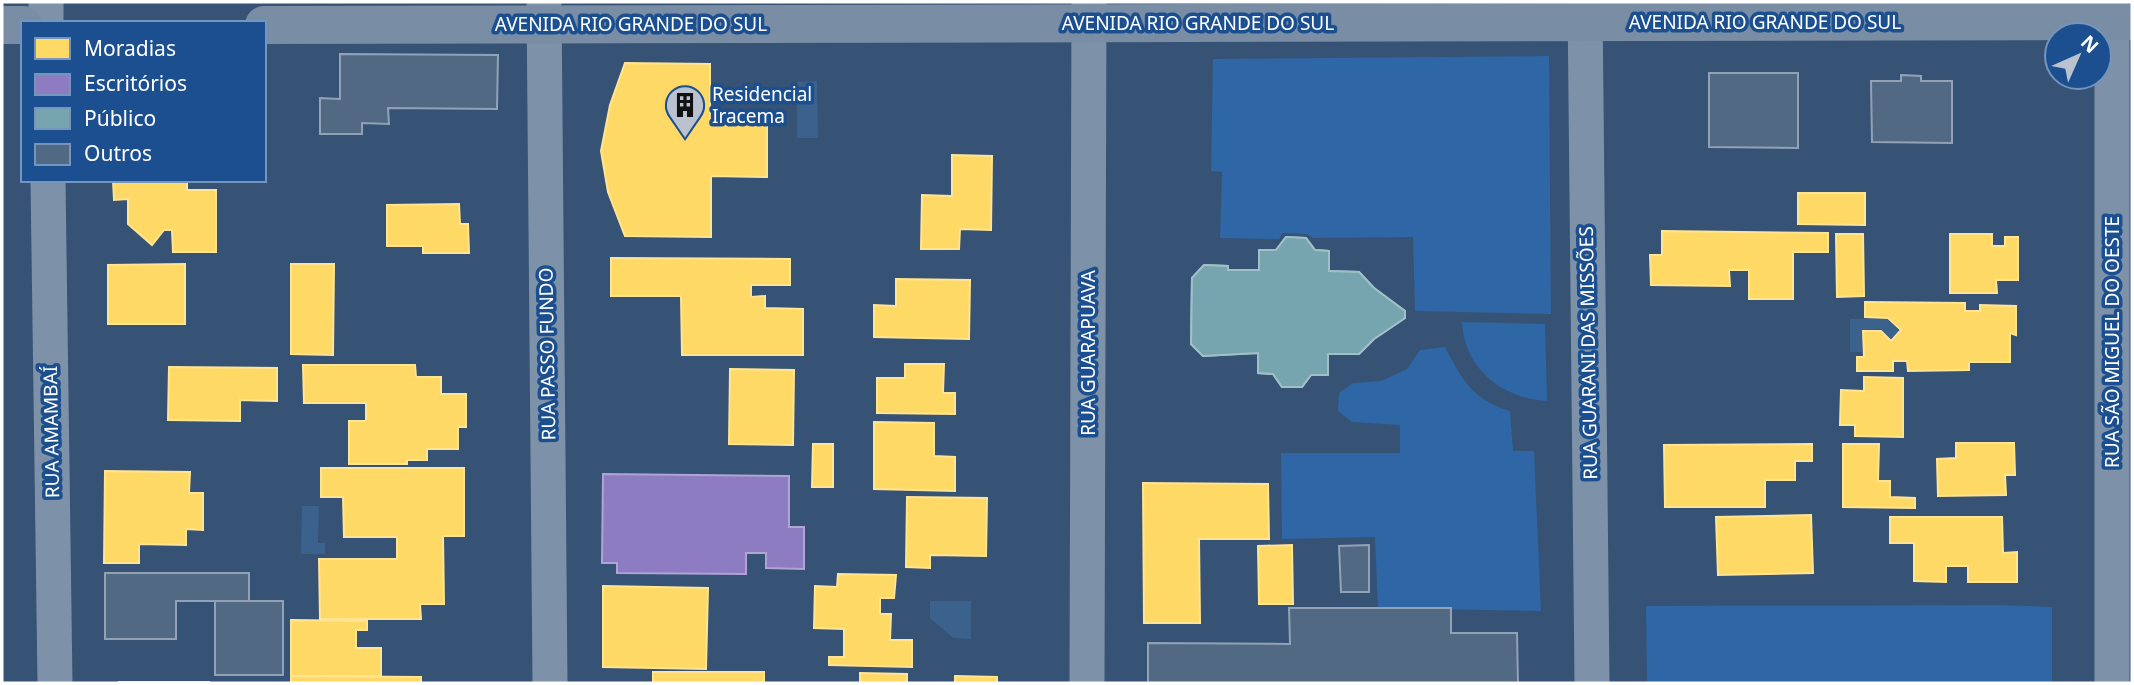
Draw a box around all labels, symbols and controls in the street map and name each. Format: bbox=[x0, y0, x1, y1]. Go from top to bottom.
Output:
street label: AVENIDA RIO GRANDE DO SUL bbox=[1629, 9, 1901, 35]
street label: AVENIDA RIO GRANDE DO SUL bbox=[1062, 10, 1334, 36]
street label: AVENIDA RIO GRANDE DO SUL bbox=[495, 11, 767, 37]
legend bbox=[21, 21, 266, 182]
north arrow bbox=[2043, 21, 2113, 91]
text: N bbox=[2075, 29, 2105, 59]
text: Moradias bbox=[84, 34, 176, 62]
text: Escritórios bbox=[84, 69, 187, 97]
place label: Residencial Iracema bbox=[712, 81, 812, 129]
building icon: Residencial Iracema bbox=[664, 84, 706, 139]
text: Público bbox=[84, 104, 156, 132]
text: Outros bbox=[84, 139, 152, 167]
street label: RUA SÃO MIGUEL DO OESTE bbox=[2099, 216, 2125, 468]
street label: RUA GUARANI DAS MISSÕES bbox=[1573, 226, 1603, 480]
street label: RUA PASSO FUNDO bbox=[532, 267, 562, 441]
street label: RUA GUARAPUAVA bbox=[1075, 269, 1101, 436]
street label: RUA AMAMBAÍ bbox=[37, 365, 65, 498]

